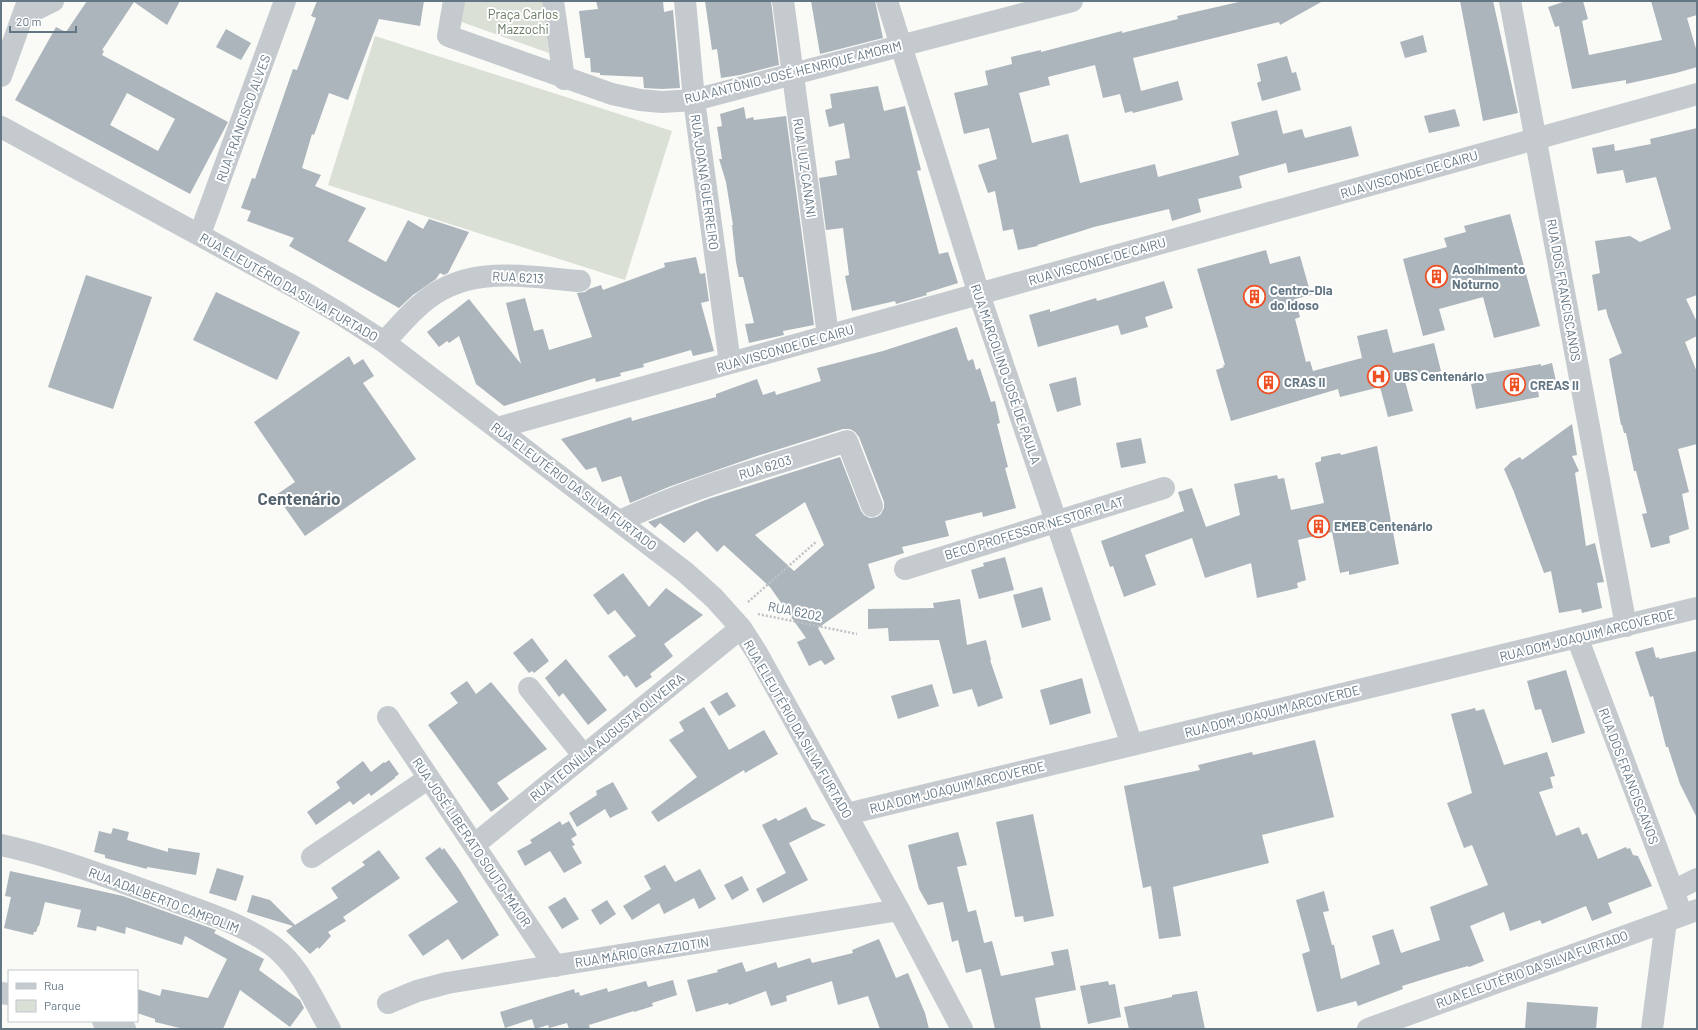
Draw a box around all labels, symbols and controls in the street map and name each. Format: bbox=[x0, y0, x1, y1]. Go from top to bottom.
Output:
park label: Praça Carlos Mazzochi bbox=[488, 6, 558, 37]
scale bar bbox=[10, 8, 76, 34]
text: 20 m bbox=[16, 14, 42, 28]
street label: RUA ANTÔNIO JOSÉ HENRIQUE AMORIM bbox=[683, 37, 903, 107]
street label: RUA FRANCISCO ALVES bbox=[212, 52, 274, 184]
street label: RUA JOANA GUERREIRO bbox=[688, 113, 722, 251]
street label: RUA LUIZ CANANI bbox=[790, 117, 820, 219]
street label: RUA VISCONDE DE CAIRU bbox=[1338, 147, 1480, 201]
street label: RUA DOS FRANCISCANOS bbox=[1544, 217, 1584, 363]
street label: RUA ELEUTÉRIO DA SILVA FURTADO bbox=[197, 229, 381, 345]
street label: RUA VISCONDE DE CAIRU bbox=[1026, 234, 1168, 288]
place label: Acolhimento Noturno bbox=[1452, 261, 1525, 292]
building icon: Acolhimento Noturno bbox=[1424, 263, 1450, 289]
street label: RUA 6213 bbox=[492, 268, 544, 286]
street label: RUA MARCOLINO JOSÉ DE PAULA bbox=[968, 282, 1044, 466]
place label: Centro-Dia do Idoso bbox=[1270, 282, 1333, 313]
building icon: Centro-Dia do Idoso bbox=[1241, 284, 1267, 310]
street label: RUA VISCONDE DE CAIRU bbox=[714, 321, 856, 375]
hospital icon: UBS Centenário bbox=[1366, 363, 1392, 389]
place label: UBS Centenário bbox=[1394, 368, 1484, 384]
building icon: CRAS II bbox=[1255, 369, 1281, 395]
building icon: CREAS II bbox=[1501, 372, 1527, 398]
place label: CRAS II bbox=[1284, 374, 1325, 390]
place label: CREAS II bbox=[1530, 377, 1579, 393]
street label: RUA ELEUTÉRIO DA SILVA FURTADO bbox=[488, 418, 660, 554]
street label: RUA 6203 bbox=[737, 451, 793, 483]
district label: Centenário bbox=[257, 488, 341, 508]
street label: BECO PROFESSOR NESTOR PLAT bbox=[942, 493, 1126, 563]
building icon: EMEB Centenário bbox=[1305, 513, 1331, 539]
place label: EMEB Centenário bbox=[1334, 518, 1433, 534]
street label: RUA 6202 bbox=[767, 598, 823, 624]
street label: RUA DOM JOAQUIM ARCOVERDE bbox=[1498, 605, 1676, 665]
street label: RUA ELEUTÉRIO DA SILVA FURTADO bbox=[740, 637, 856, 821]
street label: RUA TEONÍLIA AUGUSTA OLIVEIRA bbox=[526, 670, 688, 804]
street label: RUA DOM JOAQUIM ARCOVERDE bbox=[1183, 681, 1361, 741]
street label: RUA DOS FRANCISCANOS bbox=[1596, 706, 1662, 846]
street label: RUA JOSÉ LIBERATO SOUTO-MAIOR bbox=[409, 754, 535, 930]
street label: RUA DOM JOAQUIM ARCOVERDE bbox=[868, 757, 1046, 817]
street label: RUA ADALBERTO CAMPOLIM bbox=[86, 864, 242, 936]
street label: RUA ELEUTÉRIO DA SILVA FURTADO bbox=[1434, 927, 1630, 1011]
street label: RUA MÁRIO GRAZZIOTIN bbox=[574, 933, 710, 971]
legend bbox=[8, 970, 138, 1022]
text: Rua bbox=[44, 978, 64, 992]
text: Parque bbox=[44, 998, 81, 1012]

